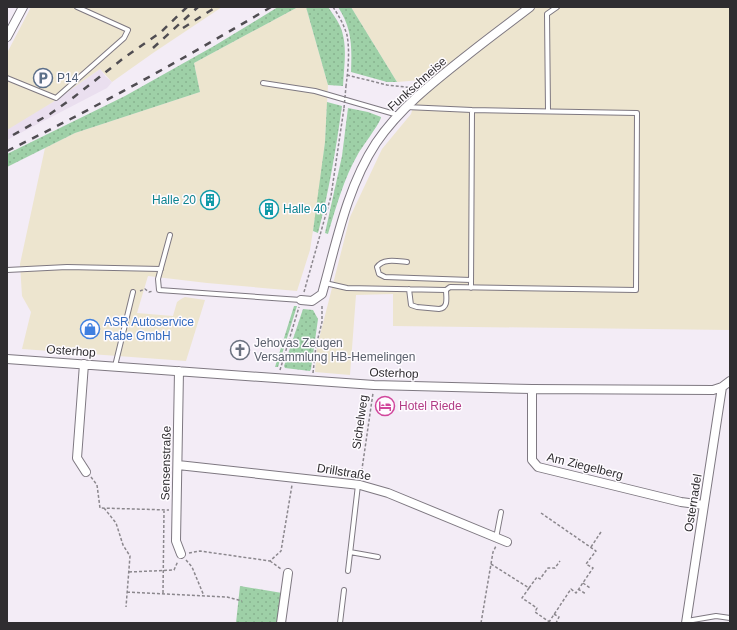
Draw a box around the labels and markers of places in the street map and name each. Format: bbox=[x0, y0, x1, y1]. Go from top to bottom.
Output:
parking icon: P14 bbox=[32, 67, 54, 89]
place label: P14 bbox=[57, 71, 79, 85]
building icon: Halle 20 bbox=[199, 189, 221, 211]
place label: Halle 20 bbox=[152, 193, 196, 207]
building icon: Halle 40 bbox=[258, 198, 280, 220]
place label: Halle 40 bbox=[283, 202, 327, 216]
place label: ASR Autoservice Rabe GmbH bbox=[104, 315, 194, 343]
shop icon: ASR Autoservice Rabe GmbH bbox=[79, 318, 101, 340]
place label: Jehovas Zeugen Versammlung HB-Hemelingen bbox=[254, 336, 415, 364]
church icon: Jehovas Zeugen Versammlung HB-Hemelingen bbox=[229, 339, 251, 361]
hotel icon: Hotel Riede bbox=[374, 395, 396, 417]
place label: Hotel Riede bbox=[399, 399, 462, 413]

